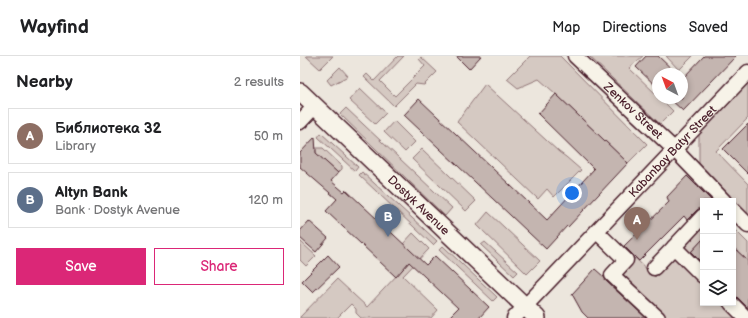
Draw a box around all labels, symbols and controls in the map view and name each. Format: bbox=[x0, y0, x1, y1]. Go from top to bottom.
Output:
text: Wayfind bbox=[20, 16, 89, 39]
text: Map bbox=[552, 19, 580, 36]
text: Directions bbox=[602, 19, 667, 36]
text: Saved bbox=[689, 19, 728, 36]
north arrow bbox=[652, 68, 688, 104]
text: Nearby bbox=[16, 72, 73, 92]
text: 2 results bbox=[234, 74, 284, 90]
street label: Zenkov Street bbox=[600, 79, 666, 143]
street label: Kabanbay Batyr Street bbox=[626, 103, 720, 201]
text: Библиотека 32 bbox=[55, 119, 162, 138]
text: A bbox=[26, 128, 34, 144]
text: 50 m bbox=[254, 128, 283, 144]
text: Library bbox=[55, 138, 96, 154]
street label: Dostyk Avenue bbox=[384, 173, 452, 239]
text: Altyn Bank bbox=[55, 183, 128, 202]
your location bbox=[562, 183, 582, 203]
text: B bbox=[25, 192, 35, 208]
text: 120 m bbox=[248, 192, 283, 208]
map controls bbox=[700, 198, 736, 306]
button: + bbox=[700, 198, 736, 234]
text: Bank · Dostyk Avenue bbox=[55, 202, 180, 218]
pin: B bbox=[375, 204, 401, 237]
pin: A bbox=[624, 207, 650, 240]
button: − bbox=[700, 234, 736, 270]
button: Save bbox=[16, 248, 146, 285]
button: Share bbox=[154, 248, 284, 285]
button: layers bbox=[700, 270, 736, 306]

